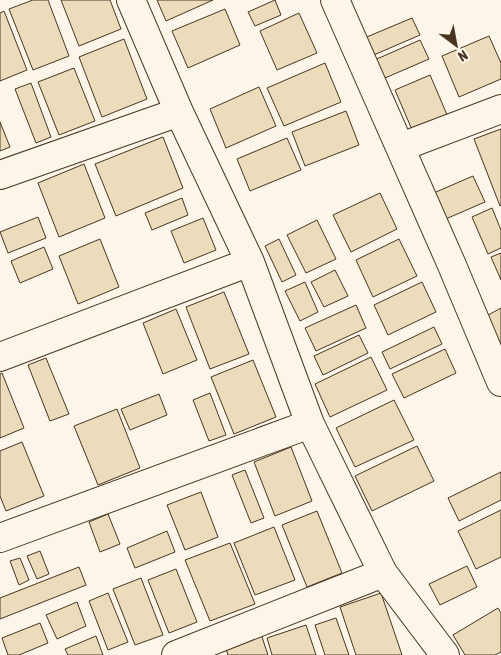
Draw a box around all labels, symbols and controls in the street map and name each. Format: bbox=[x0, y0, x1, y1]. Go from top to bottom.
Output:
north arrow bbox=[431, 20, 481, 70]
text: N bbox=[455, 47, 471, 65]

